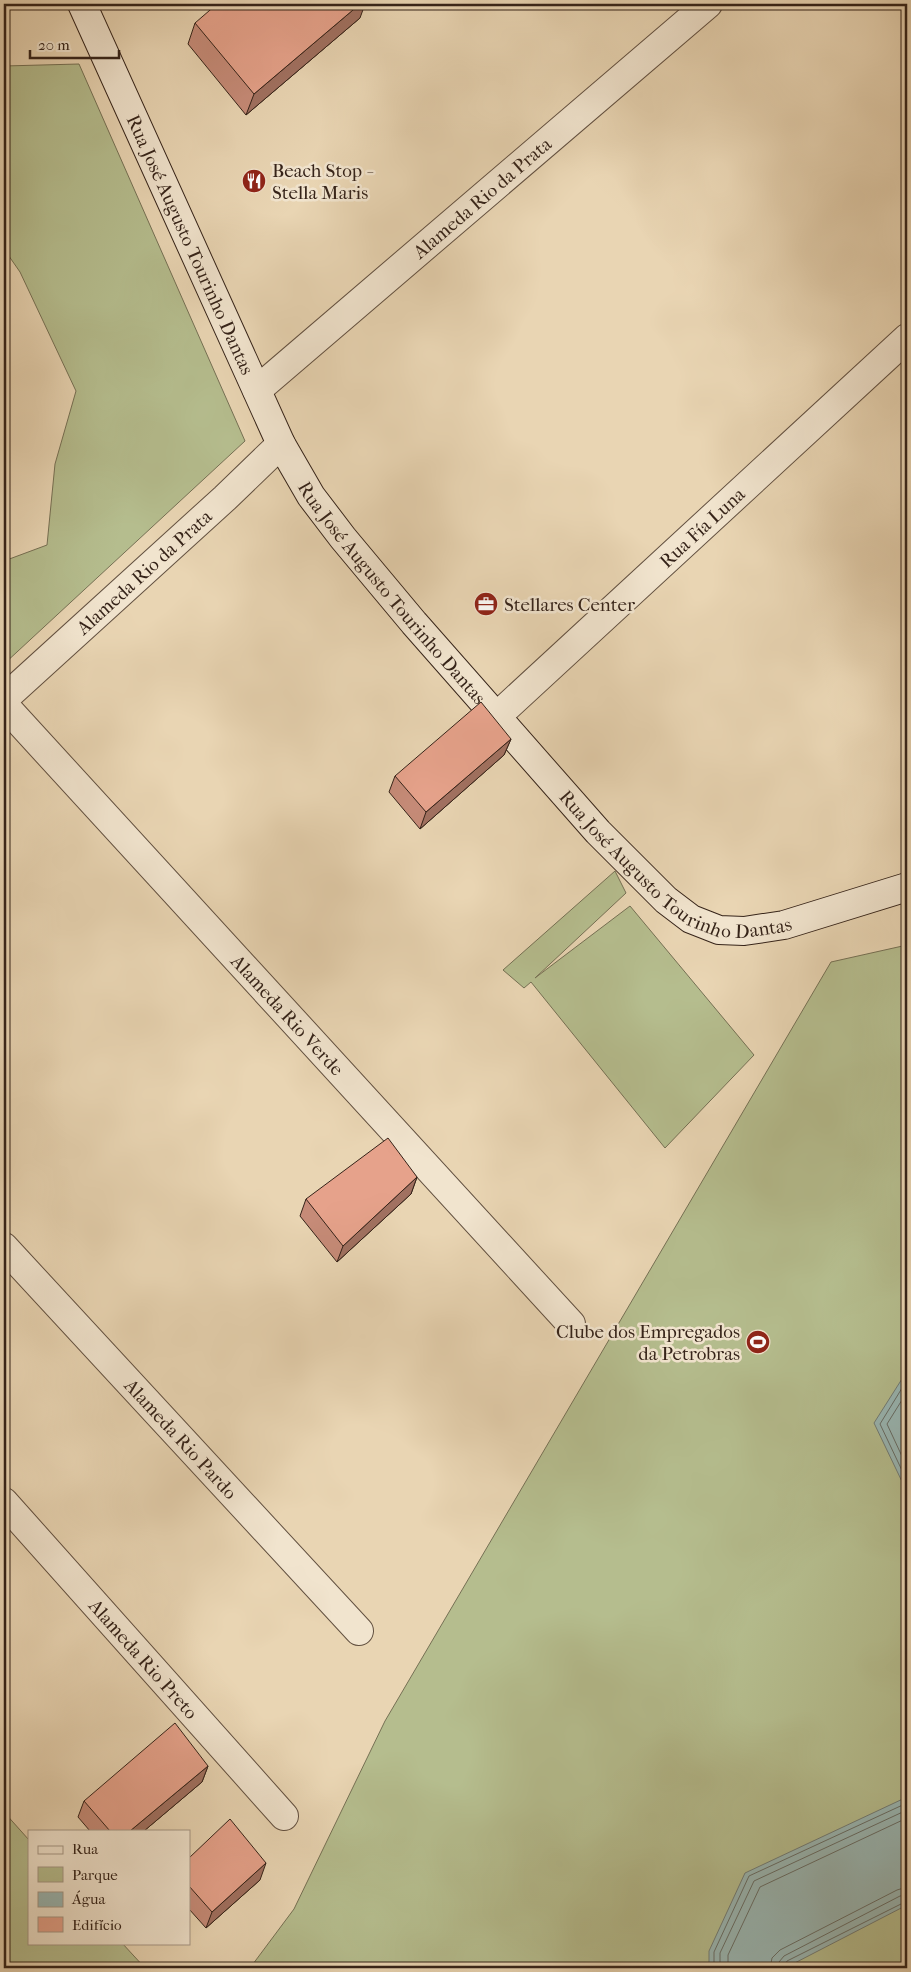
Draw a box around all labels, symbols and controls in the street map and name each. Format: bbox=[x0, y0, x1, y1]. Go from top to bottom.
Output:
scale bar bbox=[30, 28, 119, 60]
text: 20 m bbox=[38, 36, 70, 54]
street label: Rua José Augusto Tourinho Dantas bbox=[122, 112, 258, 378]
street label: Alameda Rio da Prata bbox=[408, 133, 556, 264]
place label: Beach Stop - Stella Maris bbox=[272, 160, 374, 204]
restaurant icon: Beach Stop - Stella Maris bbox=[241, 168, 267, 194]
street label: Rua José Augusto Tourinho Dantas bbox=[293, 478, 490, 709]
street label: Rua Fía Luna bbox=[655, 483, 750, 573]
street label: Alameda Rio da Prata bbox=[72, 505, 217, 640]
office icon: Stellares Center bbox=[473, 591, 499, 617]
place label: Stellares Center bbox=[504, 594, 636, 616]
street label: Rua José Augusto Tourinho Dantas bbox=[554, 786, 795, 943]
street label: Alameda Rio Verde bbox=[225, 950, 348, 1080]
place label: Clube dos Empregados da Petrobras bbox=[556, 1321, 740, 1365]
sports icon: Clube dos Empregados da Petrobras bbox=[745, 1329, 771, 1355]
street label: Alameda Rio Pardo bbox=[119, 1374, 242, 1504]
street label: Alameda Rio Preto bbox=[83, 1594, 202, 1724]
legend bbox=[28, 1830, 190, 1944]
text: Rua bbox=[72, 1840, 99, 1858]
text: Parque bbox=[72, 1866, 118, 1884]
text: Água bbox=[71, 1890, 106, 1908]
text: Edifício bbox=[72, 1916, 122, 1934]

